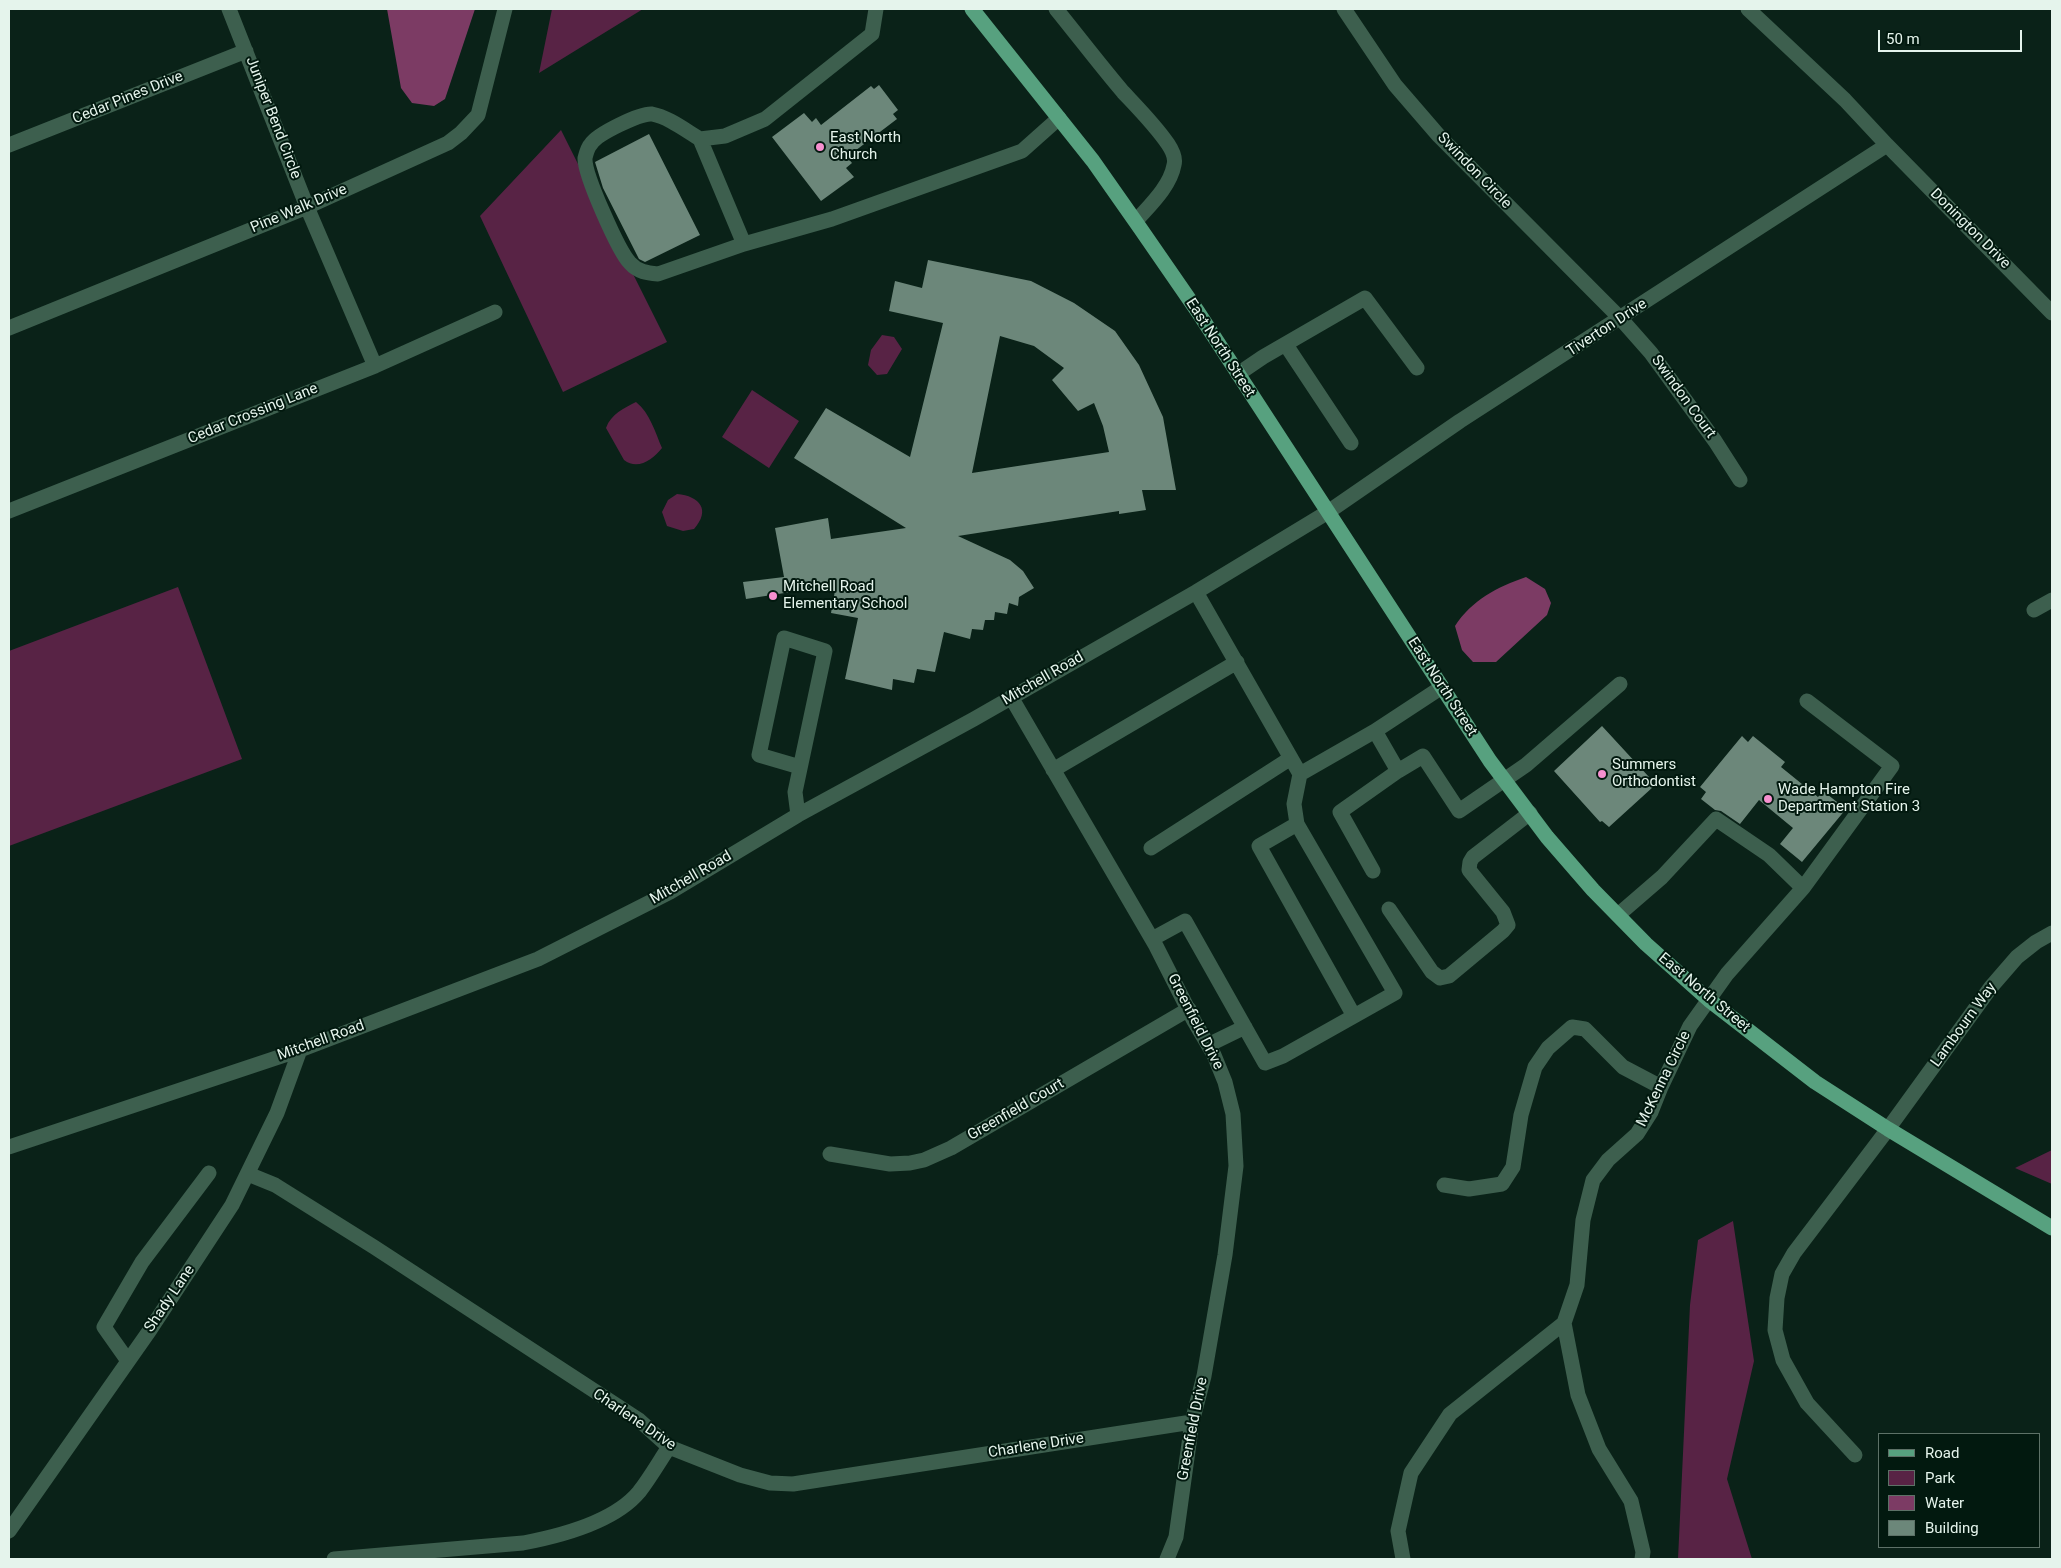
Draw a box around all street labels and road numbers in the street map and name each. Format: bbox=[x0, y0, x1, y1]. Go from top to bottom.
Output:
street label: Juniper Bend Circle bbox=[241, 54, 305, 182]
street label: Cedar Pines Drive bbox=[70, 68, 186, 128]
street label: Swindon Circle bbox=[1433, 129, 1515, 213]
street label: Pine Walk Drive bbox=[248, 181, 350, 237]
street label: Donington Drive bbox=[1926, 185, 2014, 273]
street label: East North Street bbox=[1181, 295, 1259, 401]
street label: Tiverton Drive bbox=[1563, 295, 1651, 361]
street label: Swindon Court bbox=[1647, 352, 1719, 442]
street label: Cedar Crossing Lane bbox=[185, 380, 321, 448]
street label: East North Street bbox=[1403, 634, 1481, 740]
street label: Mitchell Road bbox=[999, 648, 1087, 710]
street label: Mitchell Road bbox=[647, 847, 735, 909]
street label: East North Street bbox=[1654, 949, 1754, 1037]
street label: Greenfield Drive bbox=[1163, 971, 1227, 1073]
street label: Lambourn Way bbox=[1927, 979, 2001, 1071]
street label: Mitchell Road bbox=[275, 1017, 367, 1065]
street label: McKenna Circle bbox=[1633, 1028, 1695, 1130]
street label: Greenfield Court bbox=[965, 1075, 1067, 1145]
street label: Shady Lane bbox=[141, 1262, 199, 1336]
street label: Greenfield Drive bbox=[1174, 1376, 1212, 1482]
street label: Charlene Drive bbox=[589, 1386, 679, 1454]
street label: Charlene Drive bbox=[987, 1430, 1085, 1462]

